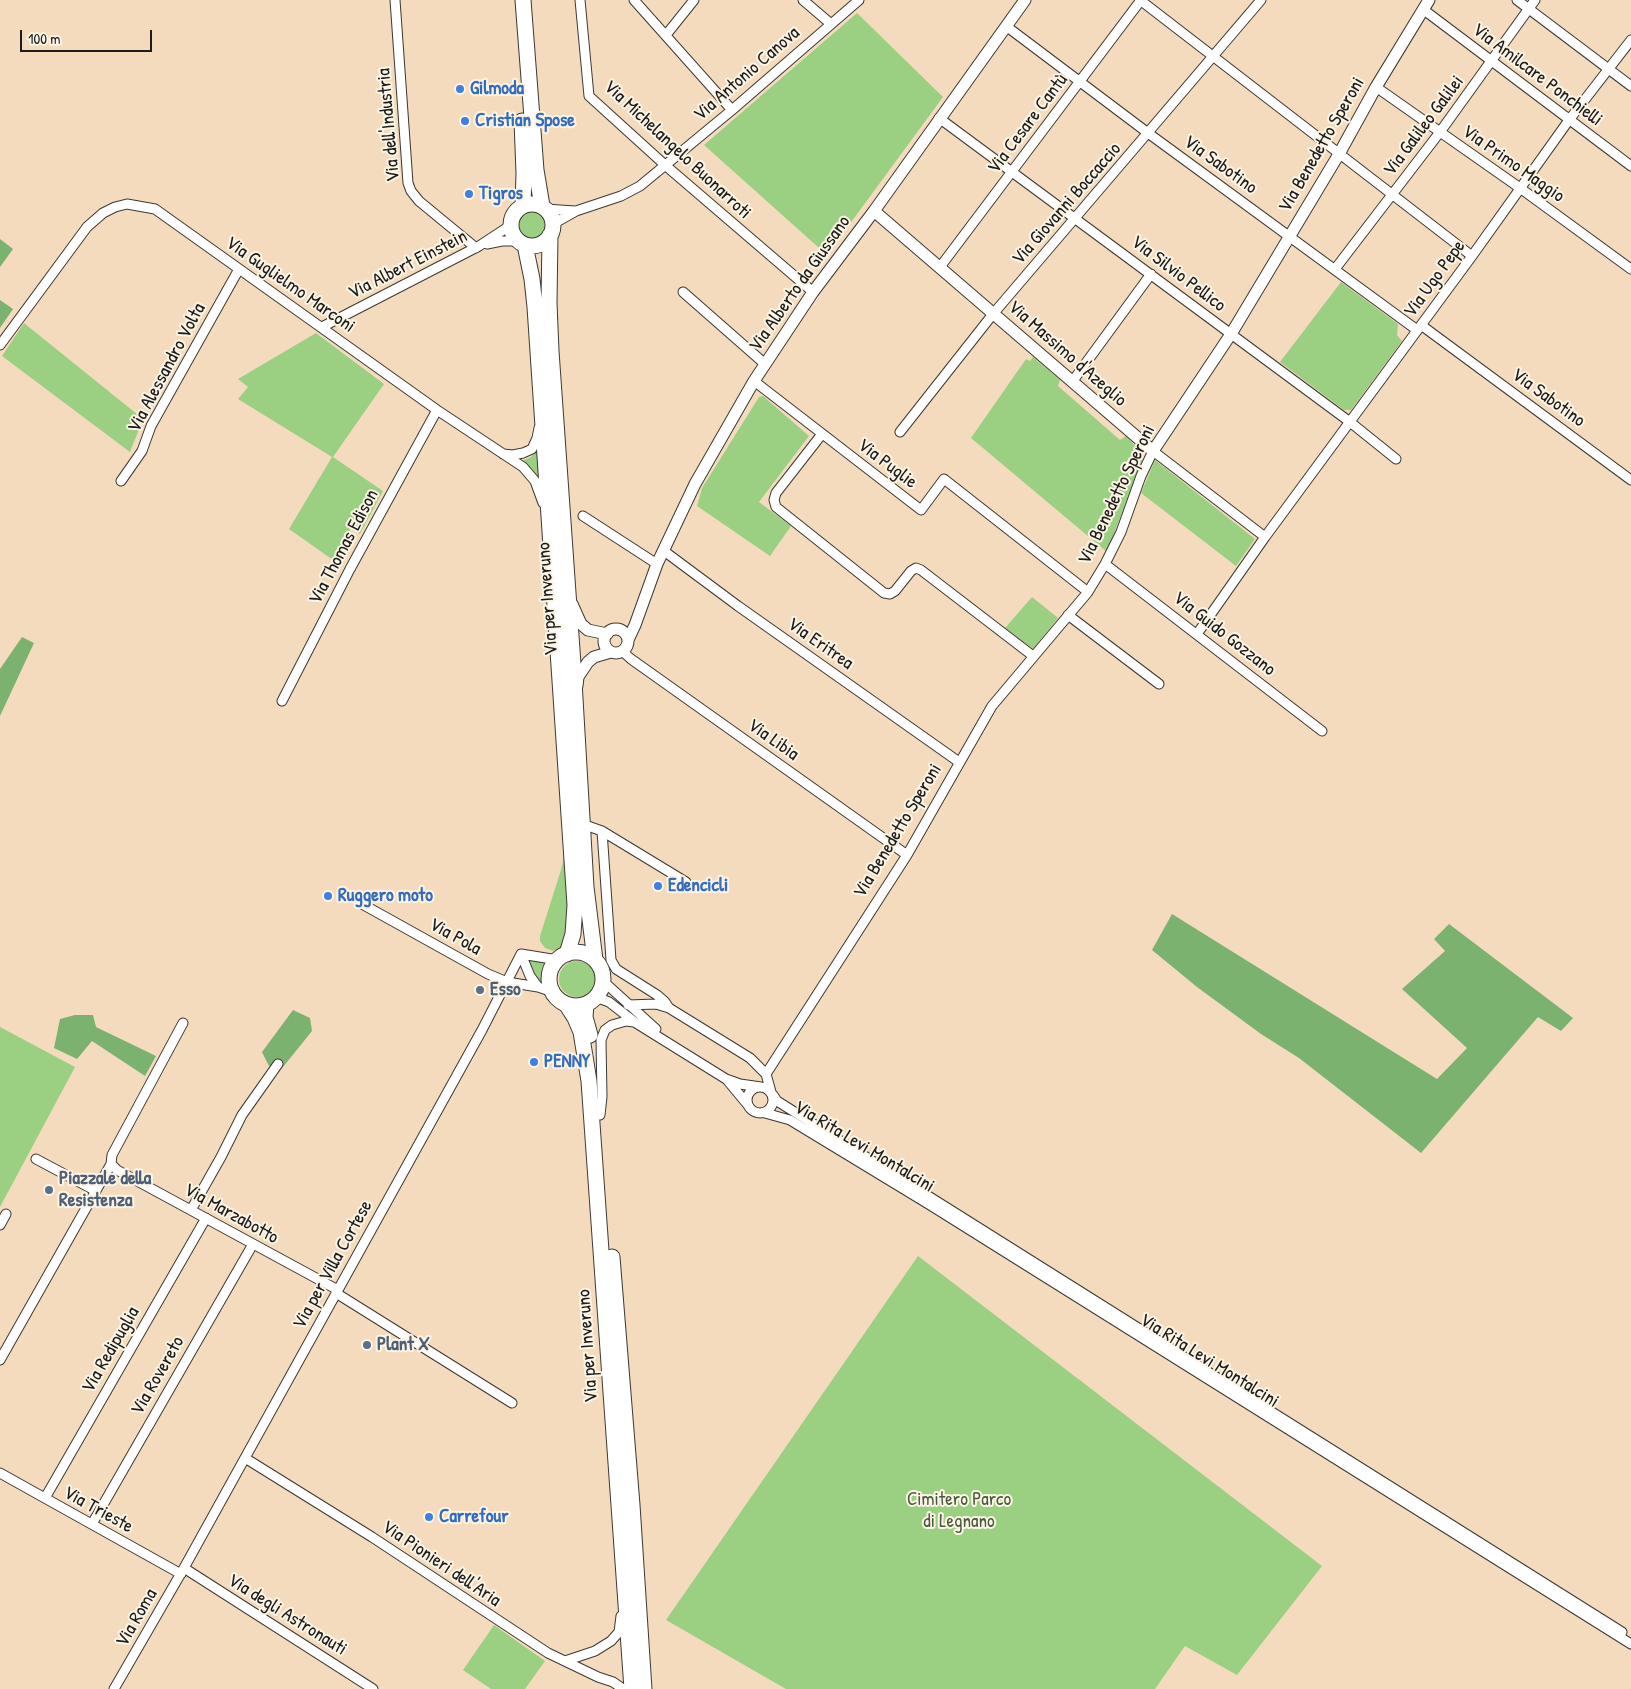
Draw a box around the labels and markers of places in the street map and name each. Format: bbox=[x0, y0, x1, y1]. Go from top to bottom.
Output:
place label: Gilmoda bbox=[470, 78, 524, 100]
marker: Gilmoda bbox=[454, 83, 466, 95]
place label: Cristian Spose bbox=[475, 110, 575, 132]
marker: Cristian Spose bbox=[459, 115, 471, 127]
place label: Tigros bbox=[479, 183, 523, 205]
marker: Tigros bbox=[463, 188, 475, 200]
place label: Edencicli bbox=[668, 875, 728, 897]
marker: Edencicli bbox=[652, 880, 664, 892]
place label: Ruggero moto bbox=[338, 885, 433, 907]
marker: Ruggero moto bbox=[322, 890, 334, 902]
place label: Esso bbox=[490, 979, 521, 1001]
marker: Esso bbox=[474, 984, 486, 996]
place label: PENNY bbox=[544, 1051, 590, 1073]
marker: PENNY bbox=[528, 1056, 540, 1068]
place label: Piazzale della Resistenza bbox=[59, 1168, 151, 1212]
marker: Piazzale della Resistenza bbox=[43, 1184, 55, 1196]
place label: Plant X bbox=[377, 1334, 430, 1356]
marker: Plant X bbox=[361, 1339, 373, 1351]
place label: Carrefour bbox=[439, 1506, 508, 1528]
marker: Carrefour bbox=[423, 1511, 435, 1523]

